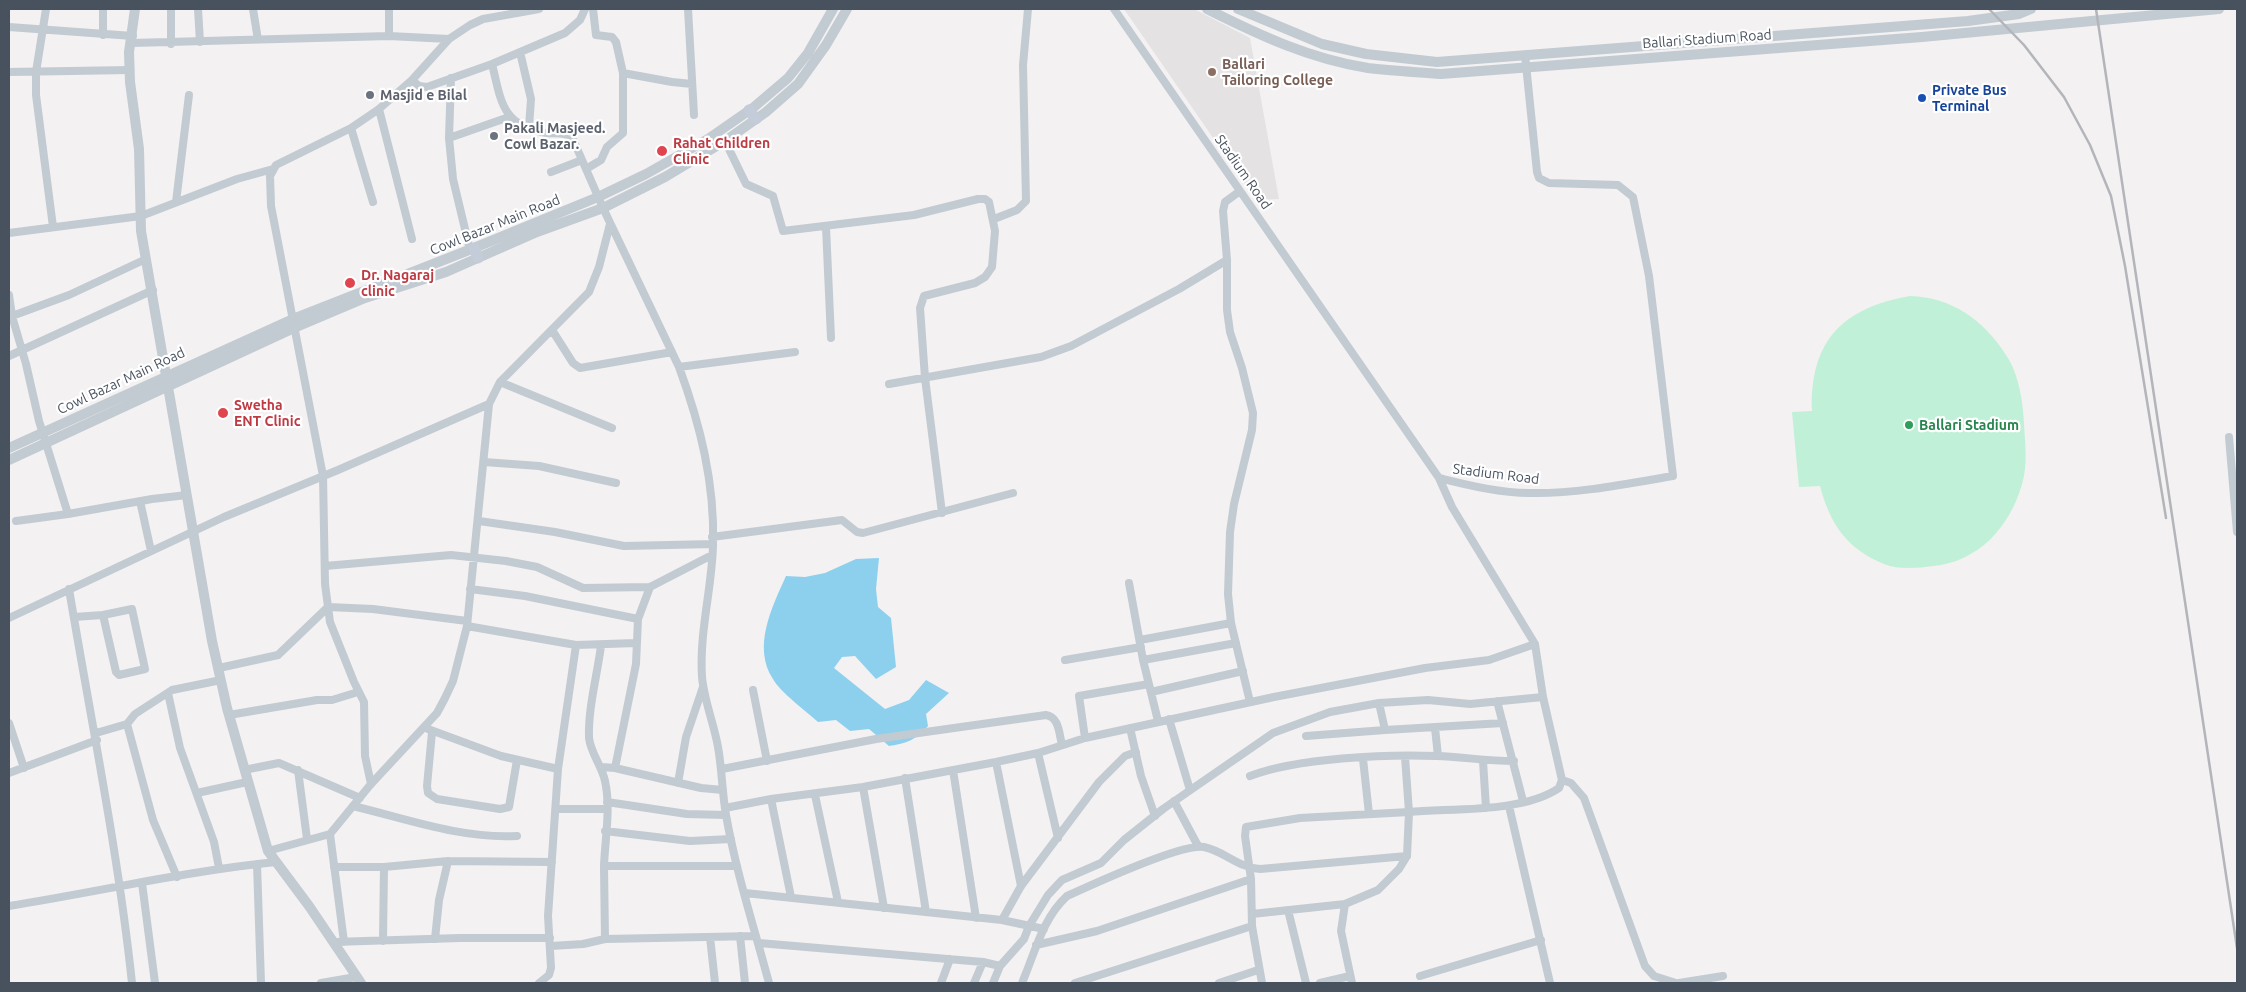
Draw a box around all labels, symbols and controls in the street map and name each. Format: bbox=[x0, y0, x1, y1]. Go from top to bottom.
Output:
street label: Ballari Stadium Road bbox=[1642, 26, 1772, 52]
place label: Ballari Tailoring College bbox=[1222, 56, 1333, 88]
marker: Ballari Tailoring College bbox=[1206, 66, 1218, 78]
place label: Private Bus Terminal bbox=[1932, 82, 2007, 114]
place label: Masjid e Bilal bbox=[380, 87, 467, 103]
marker: Masjid e Bilal bbox=[364, 89, 376, 101]
marker: Private Bus Terminal bbox=[1916, 92, 1928, 104]
place label: Pakali Masjeed. Cowl Bazar. bbox=[504, 120, 606, 152]
marker: Pakali Masjeed. Cowl Bazar. bbox=[488, 130, 500, 142]
street label: Stadium Road bbox=[1211, 131, 1275, 213]
place label: Rahat Children Clinic bbox=[673, 135, 770, 168]
marker: Rahat Children Clinic bbox=[655, 144, 669, 158]
street label: Cowl Bazar Main Road bbox=[427, 191, 563, 259]
place label: Dr. Nagaraj clinic bbox=[361, 267, 434, 300]
marker: Dr. Nagaraj clinic bbox=[343, 276, 357, 290]
street label: Cowl Bazar Main Road bbox=[54, 344, 188, 418]
place label: Swetha ENT Clinic bbox=[234, 397, 301, 430]
marker: Swetha ENT Clinic bbox=[216, 406, 230, 420]
place label: Ballari Stadium bbox=[1919, 417, 2019, 433]
marker: Ballari Stadium bbox=[1903, 419, 1915, 431]
street label: Stadium Road bbox=[1452, 460, 1540, 488]

